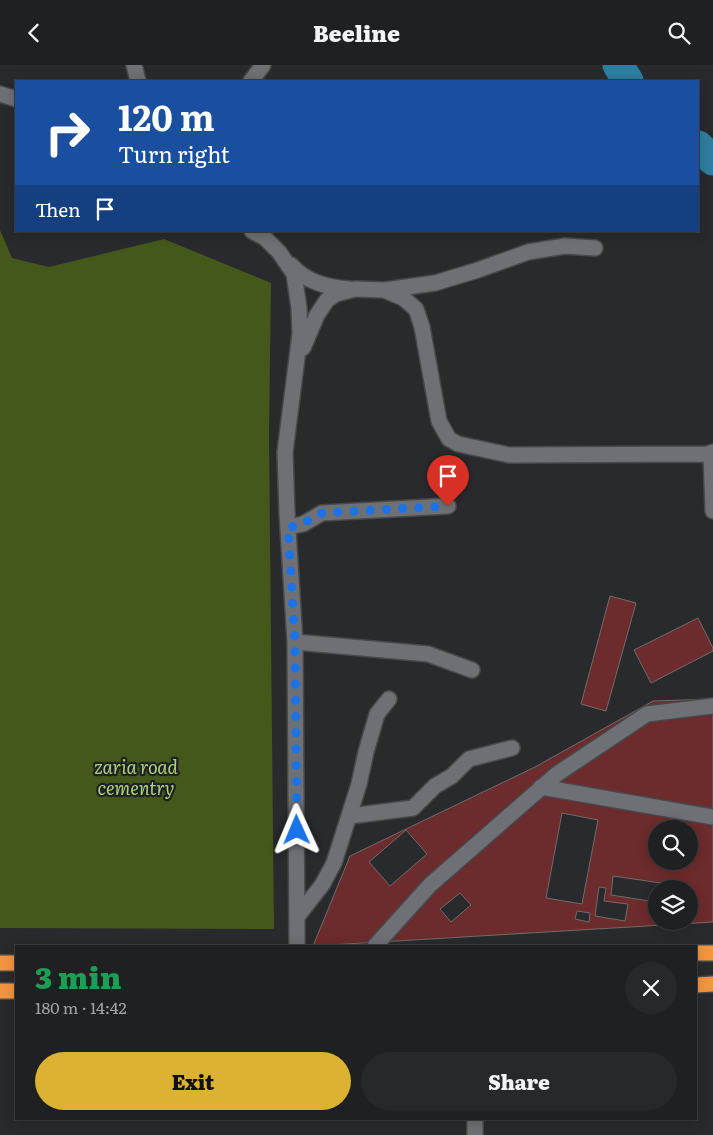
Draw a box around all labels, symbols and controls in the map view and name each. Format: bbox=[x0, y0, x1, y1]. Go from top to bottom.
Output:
text: Beeline bbox=[313, 16, 400, 49]
icon: back bbox=[20, 19, 48, 47]
icon: search bbox=[665, 19, 693, 47]
text: 120 m bbox=[118, 90, 215, 142]
icon: right bbox=[35, 100, 100, 165]
text: Turn right bbox=[118, 137, 230, 170]
text: Then bbox=[35, 195, 81, 223]
icon: arrive bbox=[91, 195, 119, 223]
pin bbox=[427, 455, 469, 506]
icon: arrive bbox=[434, 462, 462, 490]
park label: zaria road cementry bbox=[94, 753, 179, 801]
position arrow bbox=[270, 803, 322, 855]
map controls bbox=[648, 820, 698, 930]
button: search bbox=[648, 820, 698, 870]
button: layers bbox=[648, 880, 698, 930]
text: 3 min bbox=[35, 954, 121, 998]
button: close bbox=[625, 962, 677, 1014]
text: 180 m · 14:42 bbox=[35, 995, 127, 1019]
button: Exit bbox=[35, 1052, 351, 1110]
button: Share bbox=[361, 1052, 677, 1110]

